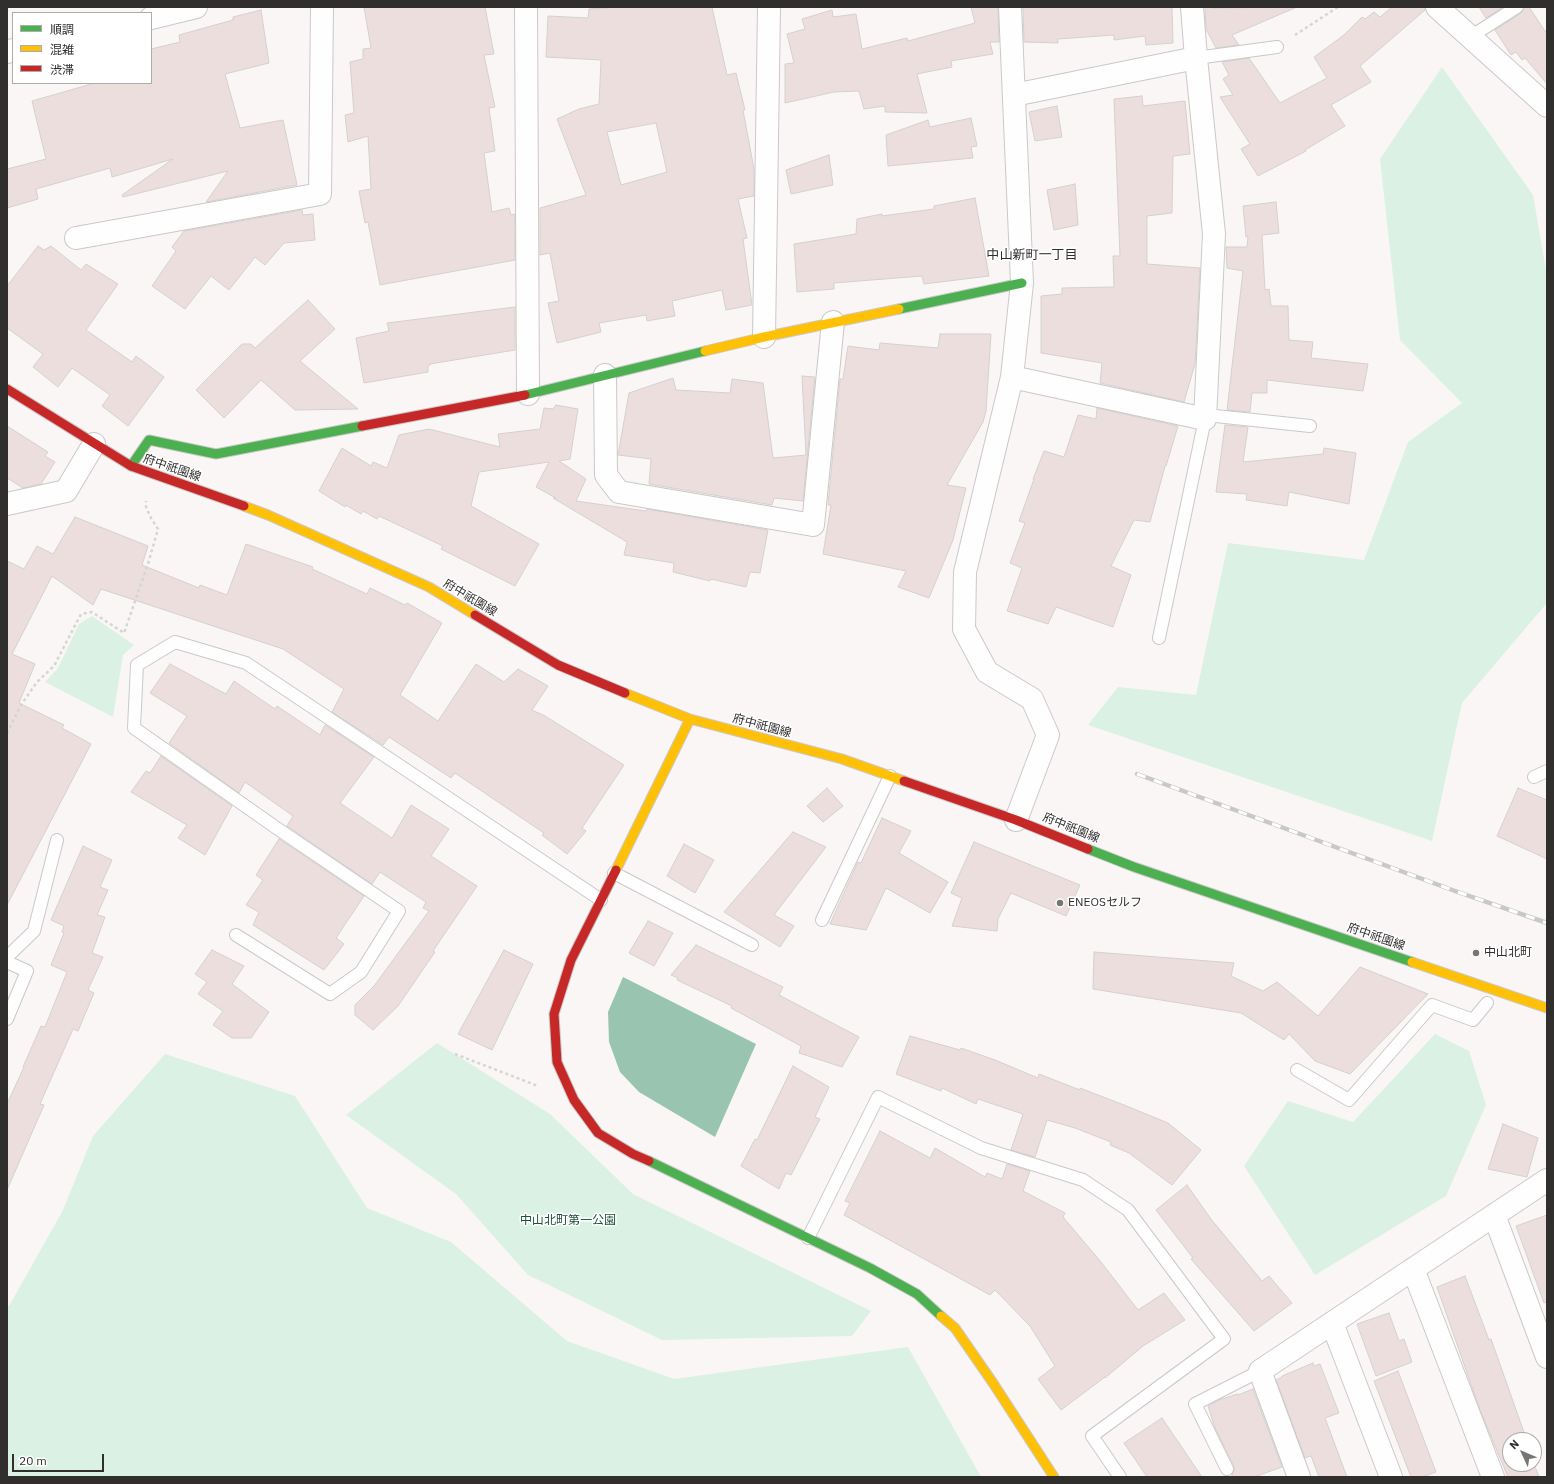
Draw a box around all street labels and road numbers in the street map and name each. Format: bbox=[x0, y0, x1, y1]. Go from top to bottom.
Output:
street label: 府中祇園線 bbox=[141, 451, 203, 485]
street label: 府中祇園線 bbox=[441, 576, 499, 620]
street label: 府中祇園線 bbox=[731, 711, 793, 741]
street label: 府中祇園線 bbox=[1040, 810, 1102, 846]
street label: 府中祇園線 bbox=[1345, 920, 1407, 954]

